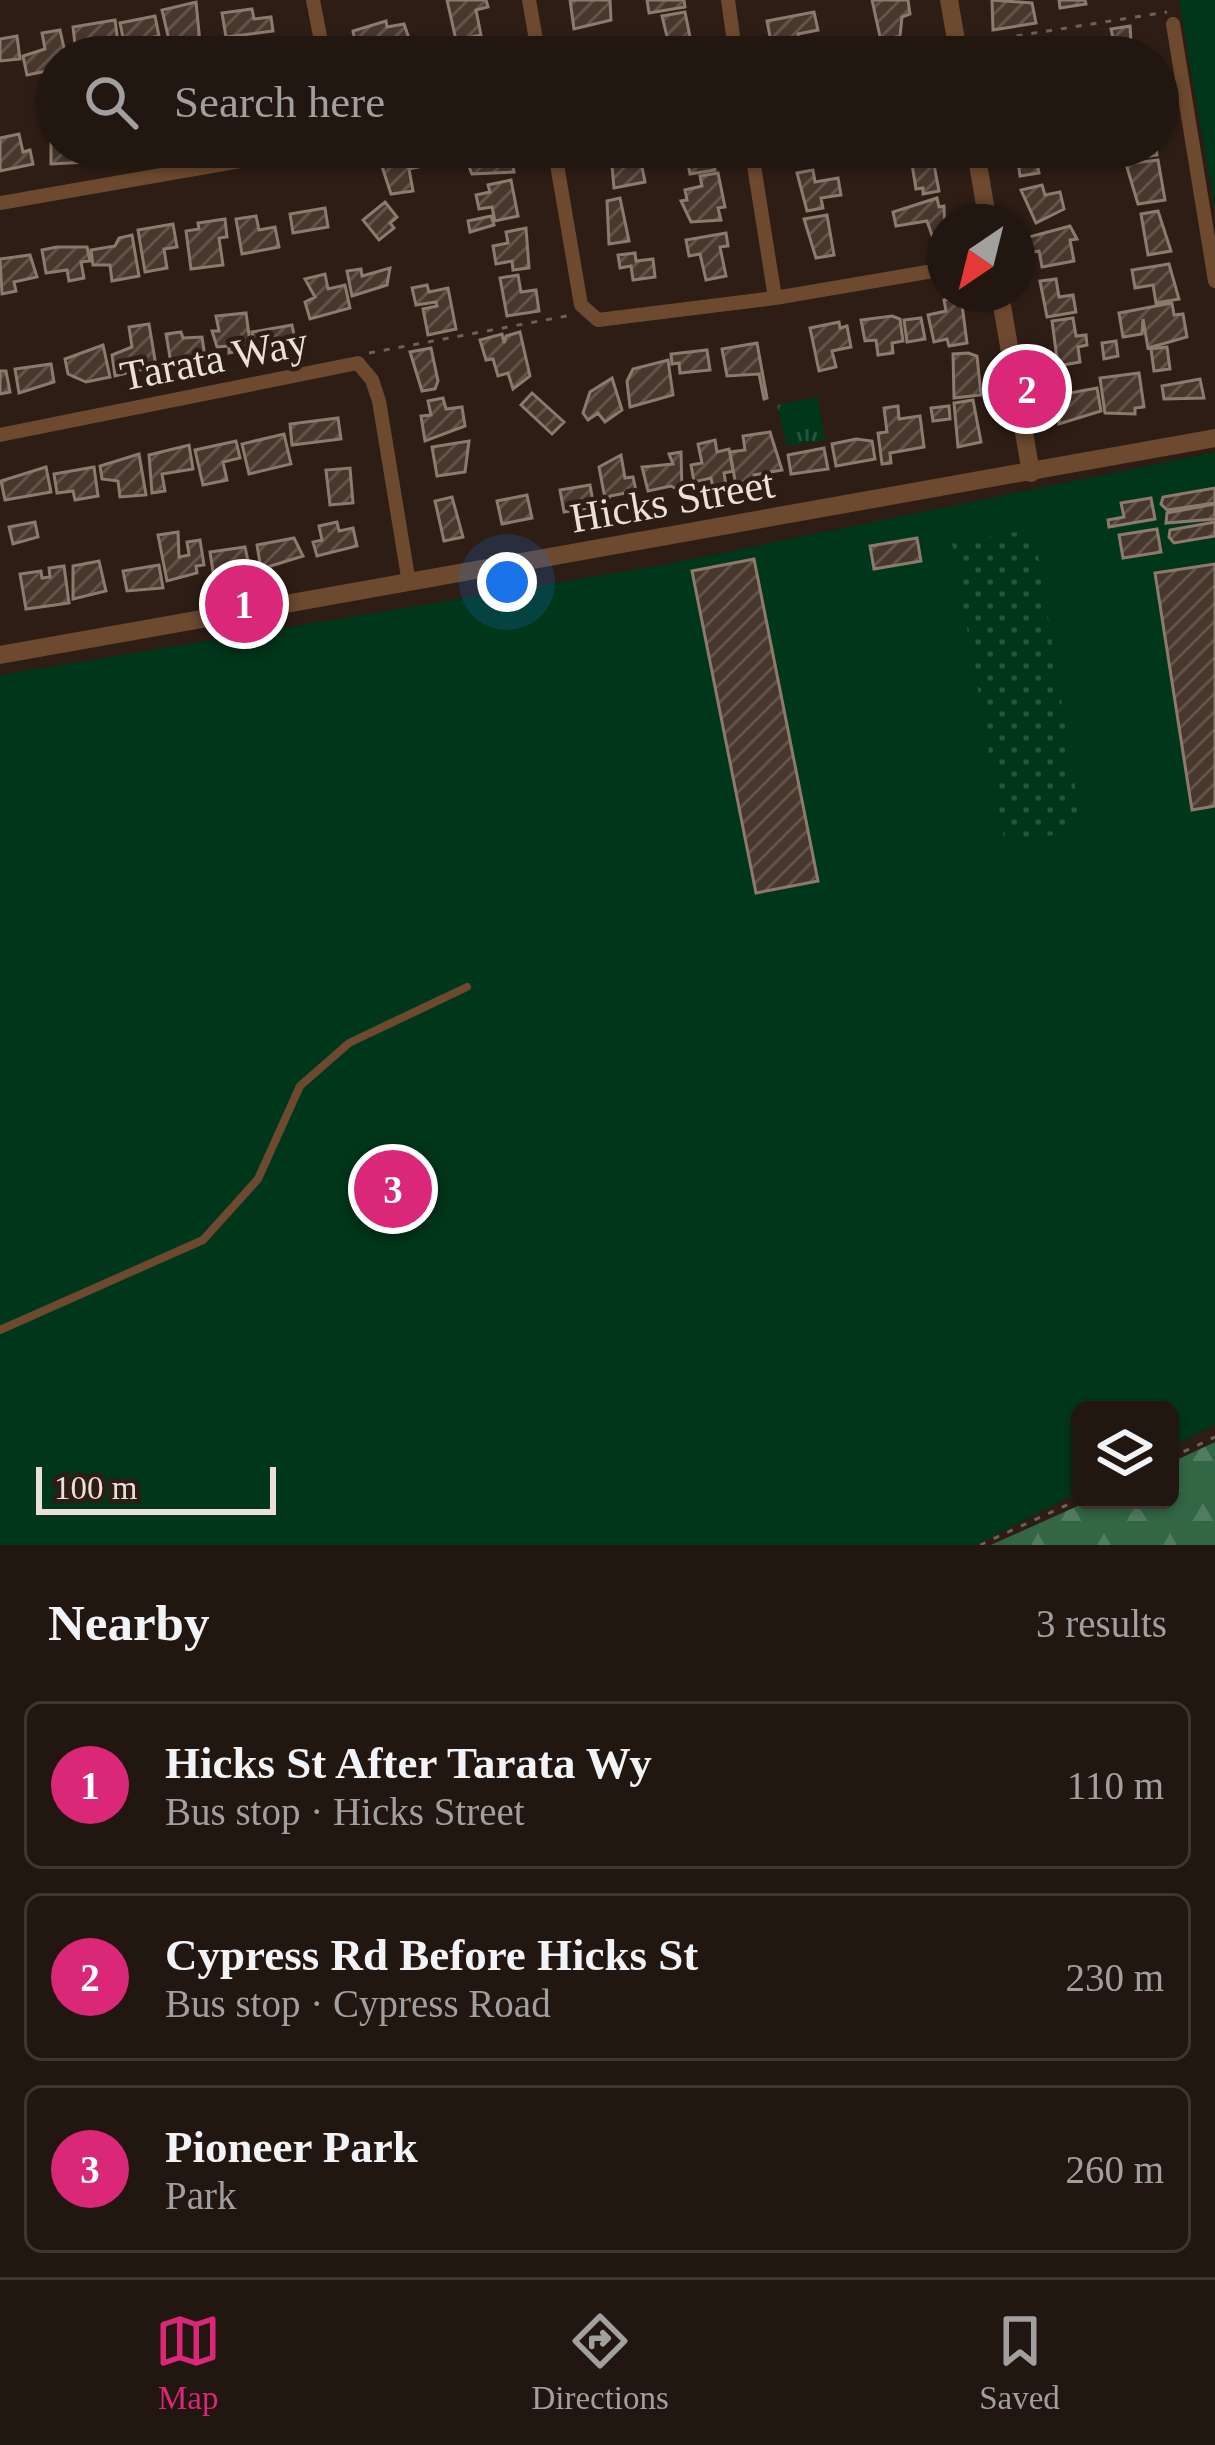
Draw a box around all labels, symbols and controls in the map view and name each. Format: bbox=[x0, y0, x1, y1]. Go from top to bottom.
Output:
search box bbox=[36, 36, 1179, 168]
icon: search bbox=[78, 69, 144, 135]
text: Search here bbox=[174, 77, 385, 127]
north arrow bbox=[927, 204, 1035, 312]
street label: Tarata Way bbox=[117, 318, 312, 400]
pin: 2 bbox=[988, 344, 1066, 434]
street label: Hicks Street bbox=[567, 460, 778, 542]
your location bbox=[477, 552, 537, 612]
pin: 1 bbox=[205, 559, 283, 649]
pin: 3 bbox=[354, 1144, 432, 1234]
map controls bbox=[1071, 1401, 1179, 1509]
button: layers bbox=[1071, 1401, 1179, 1509]
scale bar bbox=[36, 1461, 276, 1514]
text: 100 m bbox=[54, 1470, 137, 1506]
text: Nearby bbox=[48, 1595, 209, 1651]
text: 3 results bbox=[1036, 1602, 1167, 1645]
text: Hicks St After Tarata Wy bbox=[165, 1738, 652, 1788]
text: 1 bbox=[80, 1764, 100, 1807]
text: 110 m bbox=[1067, 1764, 1164, 1807]
text: Bus stop · Hicks Street bbox=[165, 1790, 525, 1833]
text: Cypress Rd Before Hicks St bbox=[165, 1930, 698, 1980]
text: 2 bbox=[80, 1956, 100, 1999]
text: 230 m bbox=[1065, 1956, 1164, 1999]
text: Bus stop · Cypress Road bbox=[165, 1982, 551, 2025]
text: Pioneer Park bbox=[165, 2122, 418, 2172]
text: 3 bbox=[80, 2148, 100, 2191]
text: 260 m bbox=[1065, 2148, 1164, 2191]
text: Park bbox=[165, 2174, 237, 2217]
tab: Map bbox=[155, 2308, 221, 2417]
tab: Directions bbox=[531, 2308, 669, 2417]
tab: Saved bbox=[979, 2308, 1060, 2417]

